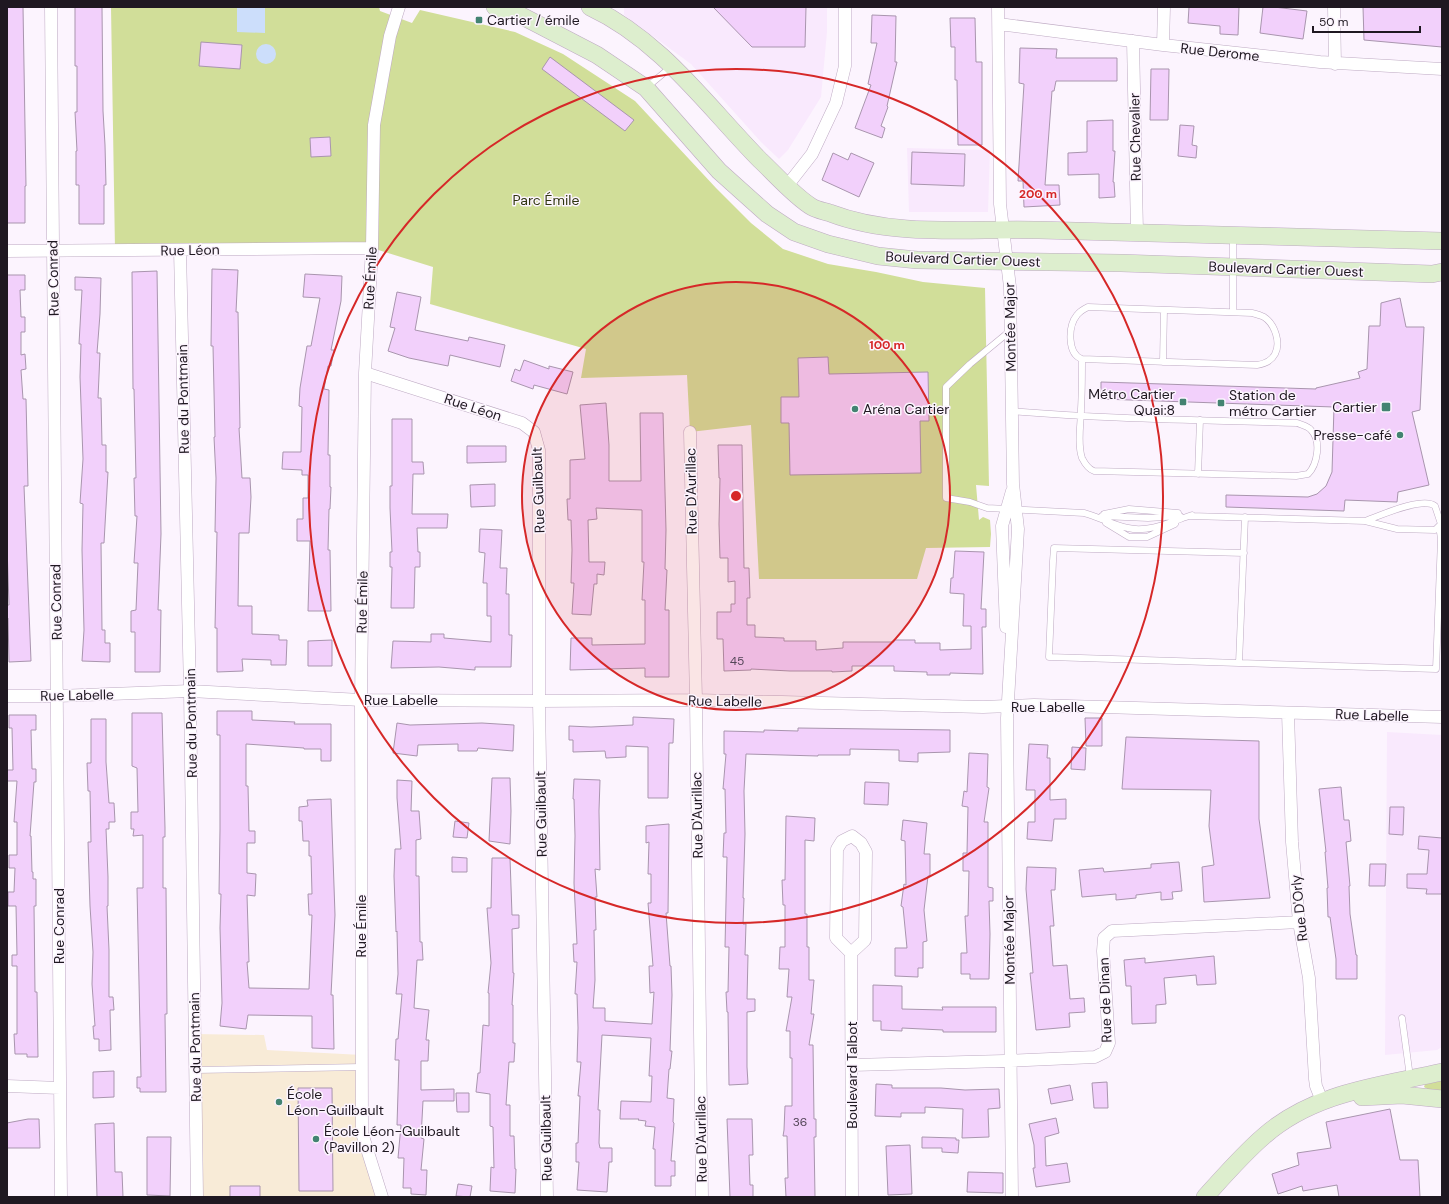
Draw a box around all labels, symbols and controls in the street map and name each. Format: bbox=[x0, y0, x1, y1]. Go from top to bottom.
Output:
scale bar bbox=[1313, 8, 1420, 34]
place label: Cartier / émile bbox=[487, 11, 580, 29]
text: 50 m bbox=[1319, 14, 1348, 30]
marker: Cartier / émile bbox=[474, 15, 484, 25]
street label: Rue Derome bbox=[1180, 39, 1260, 65]
street label: Rue Chevalier bbox=[1125, 93, 1145, 181]
text: 200 m bbox=[1019, 186, 1057, 202]
park label: Parc Émile bbox=[513, 191, 579, 209]
street label: Rue Conrad bbox=[43, 240, 63, 316]
street label: Rue Léon bbox=[160, 240, 220, 260]
street label: Rue Émile bbox=[359, 246, 381, 310]
street label: Boulevard Cartier Ouest bbox=[885, 247, 1041, 271]
street label: Boulevard Cartier Ouest bbox=[1208, 257, 1364, 281]
street label: Montée Major bbox=[1000, 282, 1020, 372]
text: 100 m bbox=[869, 337, 905, 353]
street label: Rue du Pontmain bbox=[173, 344, 193, 454]
place label: Métro Cartier Quai:8 bbox=[1088, 385, 1175, 419]
place label: Station de métro Cartier bbox=[1229, 386, 1316, 420]
street label: Rue Léon bbox=[442, 389, 504, 425]
marker: Métro Cartier Quai:8 bbox=[1178, 397, 1188, 407]
marker: Station de métro Cartier bbox=[1216, 398, 1226, 408]
place label: Cartier bbox=[1332, 398, 1377, 416]
place label: Aréna Cartier bbox=[863, 400, 949, 418]
marker: Cartier bbox=[1380, 401, 1392, 413]
marker: Aréna Cartier bbox=[850, 404, 860, 414]
place label: Presse-café bbox=[1313, 426, 1392, 444]
marker: Presse-café bbox=[1395, 430, 1405, 440]
street label: Rue Guilbault bbox=[528, 447, 548, 533]
street label: Rue D'Aurillac bbox=[681, 448, 701, 534]
centre of rings bbox=[729, 489, 743, 503]
street label: Rue Conrad bbox=[46, 564, 66, 640]
street label: Rue Émile bbox=[352, 570, 372, 634]
house number: 45 bbox=[730, 653, 744, 669]
street label: Rue du Pontmain bbox=[181, 668, 201, 778]
street label: Rue Labelle bbox=[40, 685, 114, 705]
street label: Rue Labelle bbox=[364, 691, 438, 709]
street label: Rue Labelle bbox=[688, 691, 762, 711]
street label: Rue Labelle bbox=[1011, 698, 1085, 716]
street label: Rue Labelle bbox=[1335, 705, 1409, 725]
street label: Rue Guilbault bbox=[531, 771, 551, 857]
street label: Rue D'Aurillac bbox=[687, 772, 707, 858]
street label: Rue D'Orly bbox=[1287, 874, 1311, 942]
street label: Rue Conrad bbox=[50, 888, 68, 964]
street label: Rue Émile bbox=[352, 895, 370, 957]
street label: Montée Major bbox=[999, 895, 1019, 985]
street label: Rue de Dinan bbox=[1095, 957, 1115, 1043]
street label: Rue du Pontmain bbox=[185, 992, 205, 1102]
street label: Boulevard Talbot bbox=[843, 1021, 861, 1129]
place label: École Léon-Guilbault bbox=[287, 1085, 384, 1119]
street label: Rue Guilbault bbox=[536, 1095, 556, 1181]
street label: Rue D'Aurillac bbox=[691, 1096, 711, 1182]
marker: École Léon-Guilbault bbox=[274, 1097, 284, 1107]
house number: 36 bbox=[793, 1114, 807, 1130]
place label: École Léon-Guilbault (Pavillon 2) bbox=[324, 1122, 460, 1156]
marker: École Léon-Guilbault (Pavillon 2) bbox=[311, 1134, 321, 1144]

